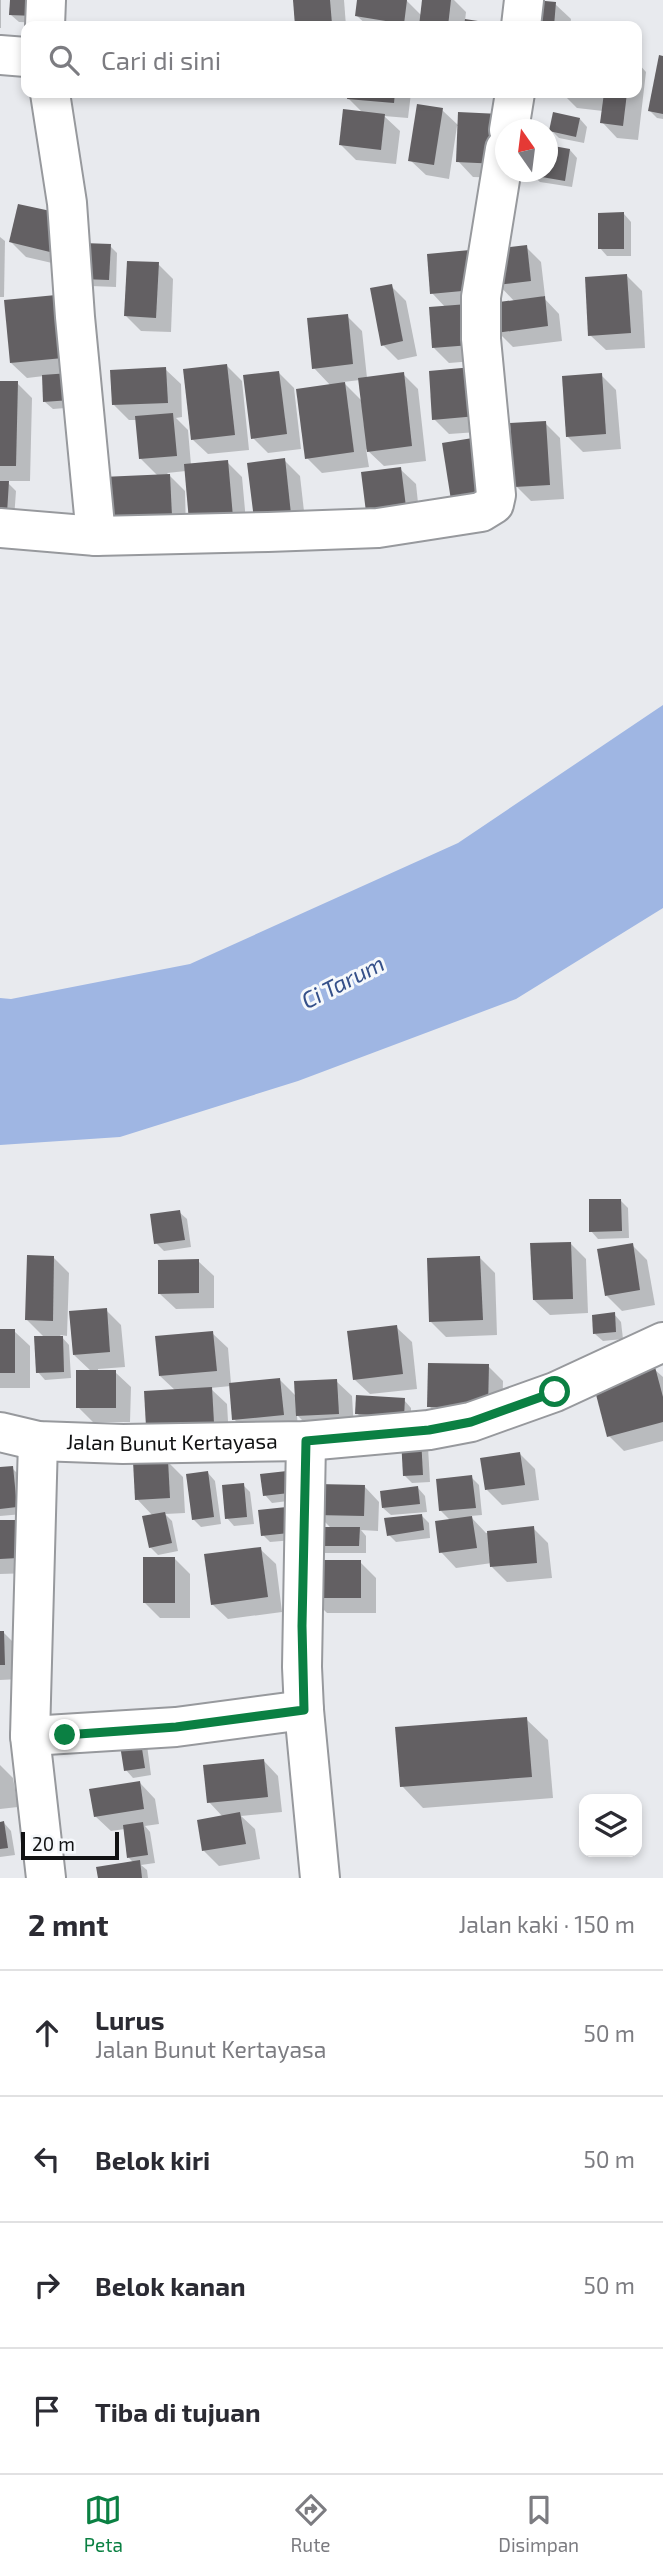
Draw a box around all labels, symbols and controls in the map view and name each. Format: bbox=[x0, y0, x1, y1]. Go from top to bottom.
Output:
search box bbox=[21, 21, 642, 98]
icon: search bbox=[45, 41, 83, 79]
text: Cari di sini bbox=[101, 44, 221, 75]
north arrow bbox=[495, 119, 558, 182]
water label: Ci Tarum bbox=[296, 948, 389, 1014]
route start bbox=[539, 1376, 570, 1407]
street label: Jalan Bunut Kertayasa bbox=[66, 1427, 278, 1455]
route end bbox=[49, 1719, 80, 1750]
map controls bbox=[579, 1794, 642, 1857]
button: layers bbox=[579, 1794, 642, 1857]
scale bar bbox=[21, 1829, 119, 1861]
text: 20 m bbox=[32, 1832, 75, 1855]
text: 2 mnt bbox=[28, 1906, 109, 1942]
text: Jalan kaki · 150 m bbox=[459, 1910, 635, 1938]
text: Lurus bbox=[95, 2004, 165, 2035]
icon: ahead bbox=[28, 2014, 66, 2052]
text: 50 m bbox=[584, 2019, 635, 2047]
text: Jalan Bunut Kertayasa bbox=[95, 2035, 326, 2063]
icon: left bbox=[28, 2140, 66, 2178]
text: Belok kiri bbox=[95, 2144, 210, 2175]
text: 50 m bbox=[584, 2145, 635, 2173]
icon: right bbox=[28, 2266, 66, 2304]
text: Belok kanan bbox=[95, 2270, 246, 2301]
text: 50 m bbox=[584, 2271, 635, 2299]
icon: arrive bbox=[28, 2392, 66, 2430]
text: Tiba di tujuan bbox=[95, 2396, 261, 2427]
tab: Peta bbox=[84, 2491, 123, 2556]
tab: Rute bbox=[291, 2491, 331, 2556]
tab: Disimpan bbox=[498, 2491, 579, 2556]

